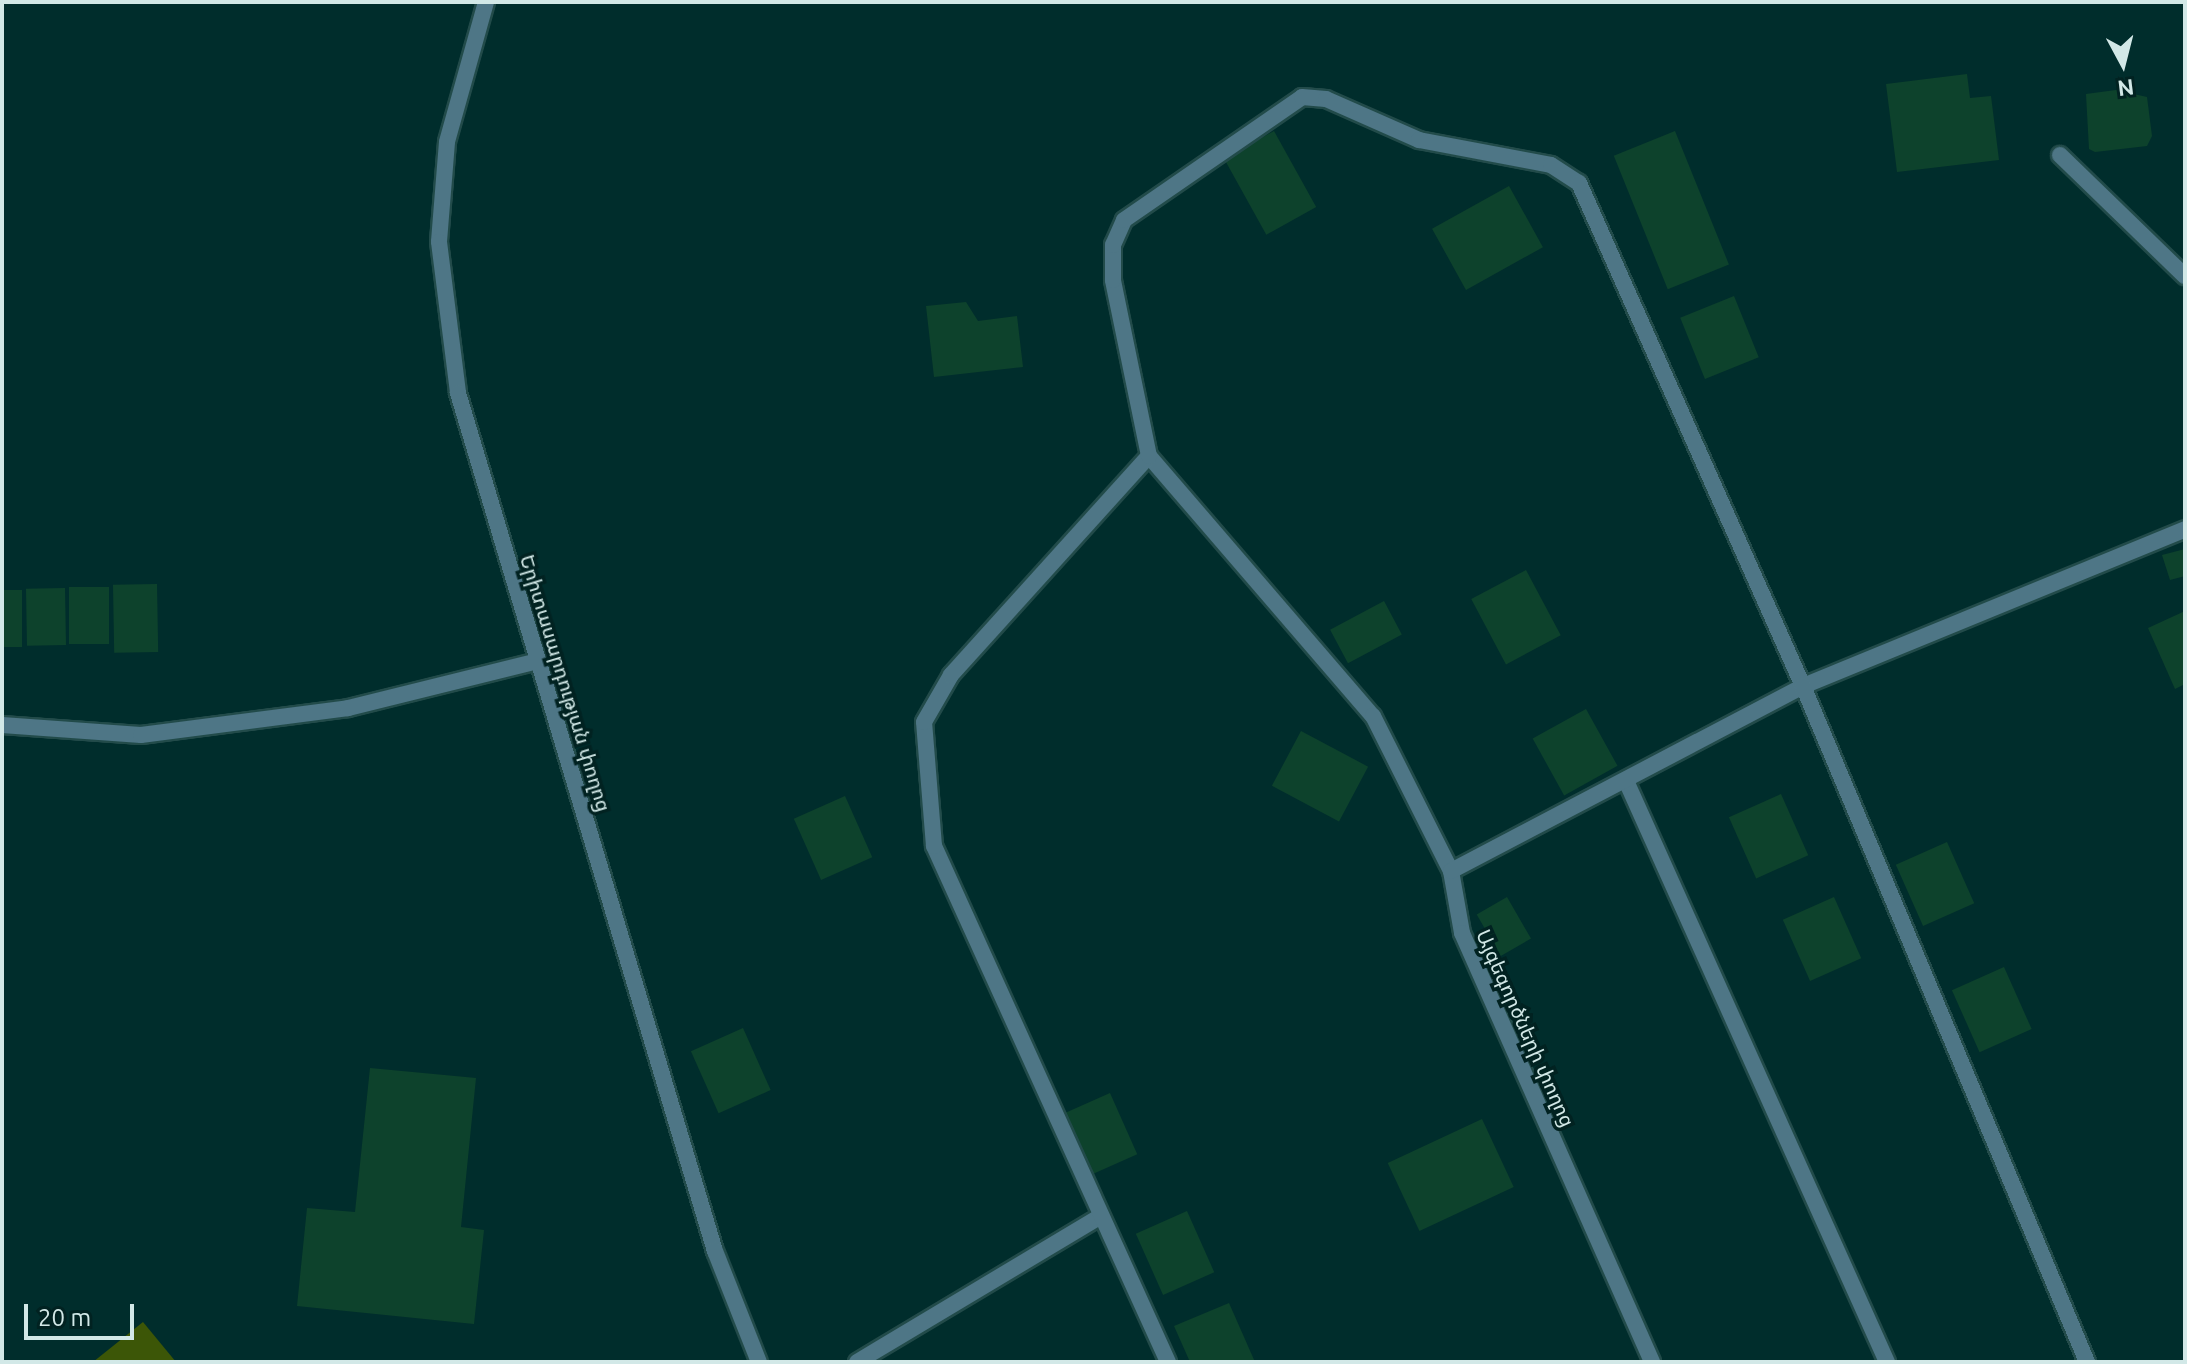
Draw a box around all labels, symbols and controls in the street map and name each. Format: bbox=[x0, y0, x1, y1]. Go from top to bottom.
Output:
north arrow bbox=[2083, 24, 2163, 104]
text: N bbox=[2116, 75, 2136, 102]
street label: Երիտասարդության փողոց bbox=[515, 552, 617, 814]
street label: Այգեգործների փողոց bbox=[1472, 926, 1580, 1130]
scale bar bbox=[28, 1288, 138, 1338]
text: 20 m bbox=[38, 1304, 91, 1331]

